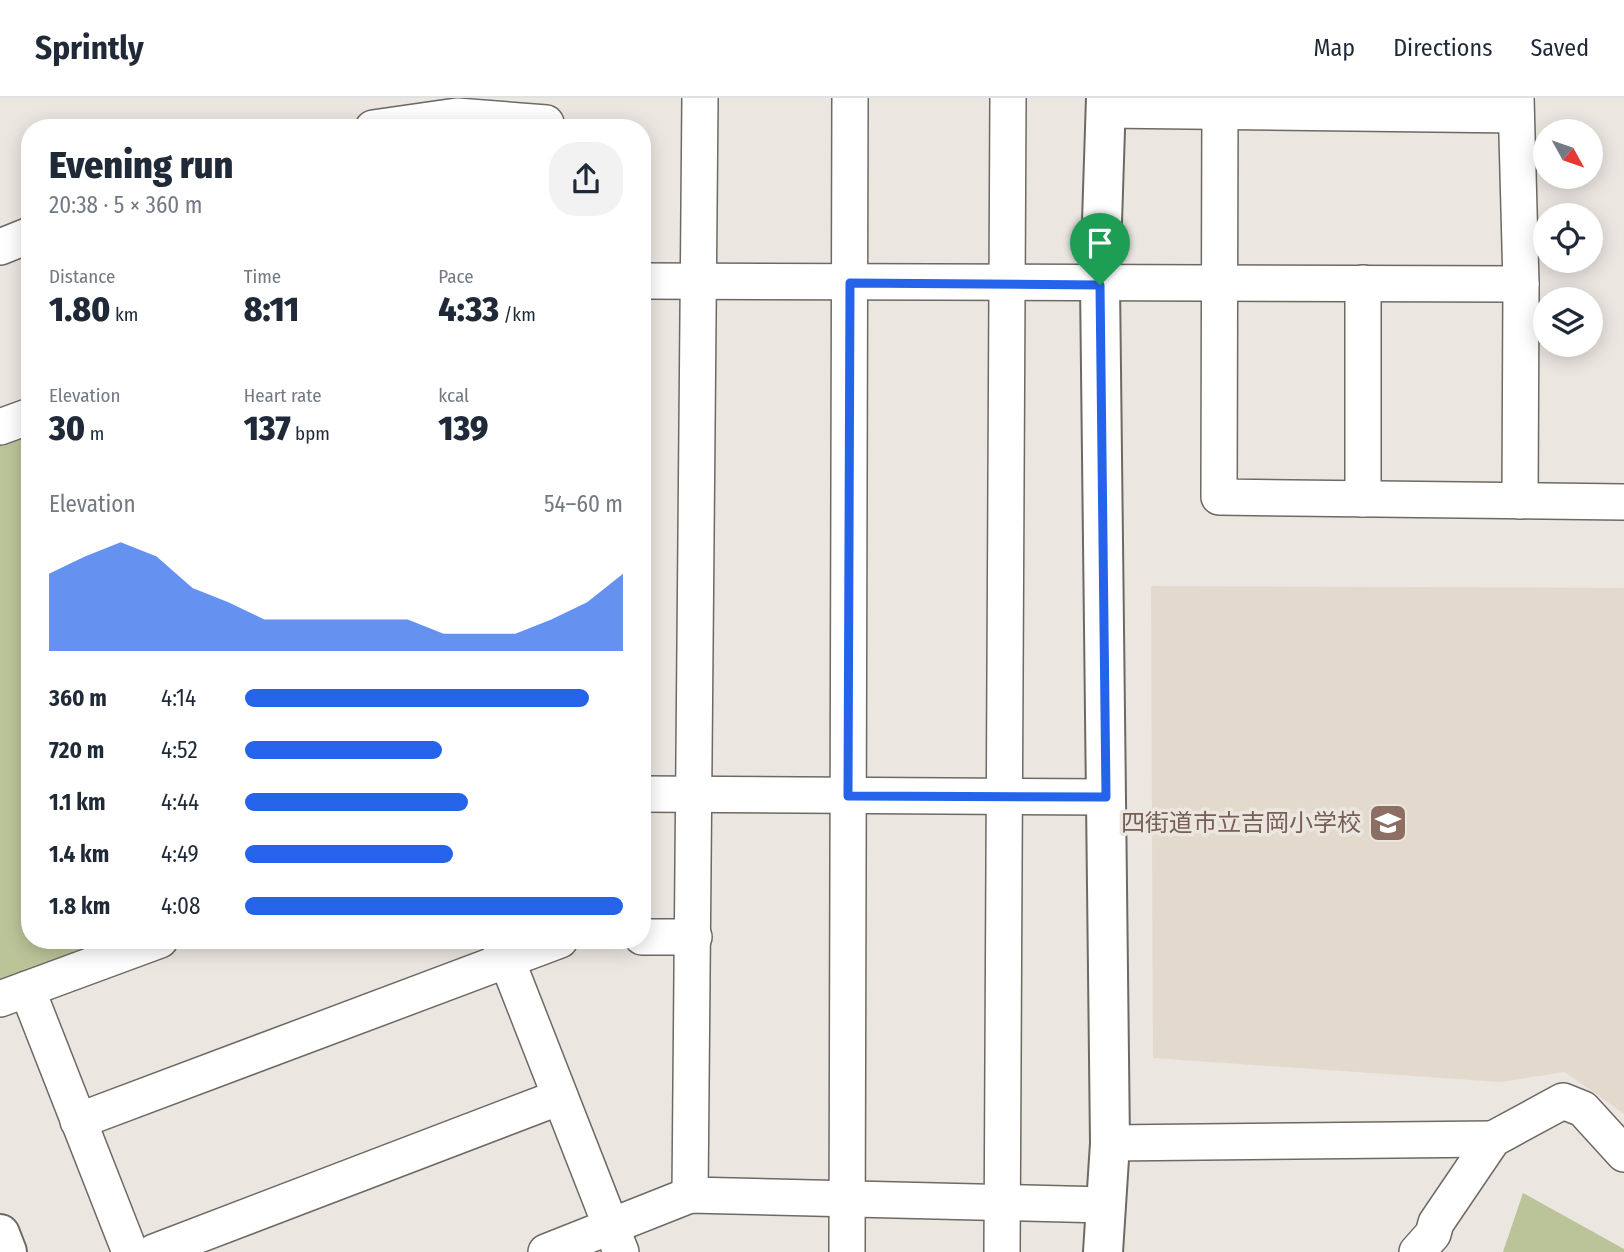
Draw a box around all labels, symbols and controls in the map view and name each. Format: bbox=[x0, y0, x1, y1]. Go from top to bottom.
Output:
text: Sprintly bbox=[35, 28, 144, 68]
text: Map bbox=[1314, 34, 1355, 62]
text: Directions bbox=[1393, 34, 1492, 62]
text: Saved bbox=[1530, 34, 1589, 62]
north arrow bbox=[1533, 119, 1603, 189]
map controls bbox=[1533, 119, 1603, 357]
text: Evening run bbox=[49, 142, 233, 188]
button: share bbox=[549, 142, 623, 216]
text: 20:38 · 5 × 360 m bbox=[49, 191, 202, 219]
button: locate bbox=[1533, 203, 1603, 273]
pin bbox=[1070, 213, 1130, 285]
icon: arrive bbox=[1081, 224, 1119, 262]
text: Distance bbox=[49, 265, 116, 288]
text: Time bbox=[244, 265, 281, 288]
text: Pace bbox=[438, 265, 474, 288]
button: layers bbox=[1533, 287, 1603, 357]
text: 1.80 bbox=[49, 288, 110, 330]
text: 8:11 bbox=[244, 288, 299, 330]
text: 4:33 bbox=[438, 288, 499, 330]
text: km bbox=[110, 303, 138, 326]
text: /km bbox=[499, 303, 536, 326]
text: Elevation bbox=[49, 384, 121, 407]
text: Heart rate bbox=[244, 384, 322, 407]
text: kcal bbox=[438, 384, 469, 407]
text: 30 bbox=[49, 407, 85, 449]
text: 137 bbox=[244, 407, 291, 449]
text: 139 bbox=[438, 407, 488, 449]
text: m bbox=[85, 422, 104, 445]
text: bpm bbox=[291, 422, 330, 445]
text: Elevation bbox=[49, 490, 136, 518]
text: 54–60 m bbox=[544, 490, 623, 518]
text: 360 m bbox=[49, 684, 107, 712]
text: 4:14 bbox=[161, 684, 196, 712]
text: 720 m bbox=[49, 736, 104, 764]
text: 4:52 bbox=[161, 736, 198, 764]
text: 1.1 km bbox=[49, 788, 105, 816]
text: 4:44 bbox=[161, 788, 199, 816]
school or university icon: 四街道市立吉岡小学校 bbox=[1367, 802, 1409, 844]
place label: 四街道市立吉岡小学校 bbox=[1121, 809, 1361, 837]
text: 1.4 km bbox=[49, 840, 109, 868]
text: 4:49 bbox=[161, 840, 199, 868]
text: 1.8 km bbox=[49, 892, 110, 920]
text: 4:08 bbox=[161, 892, 201, 920]

